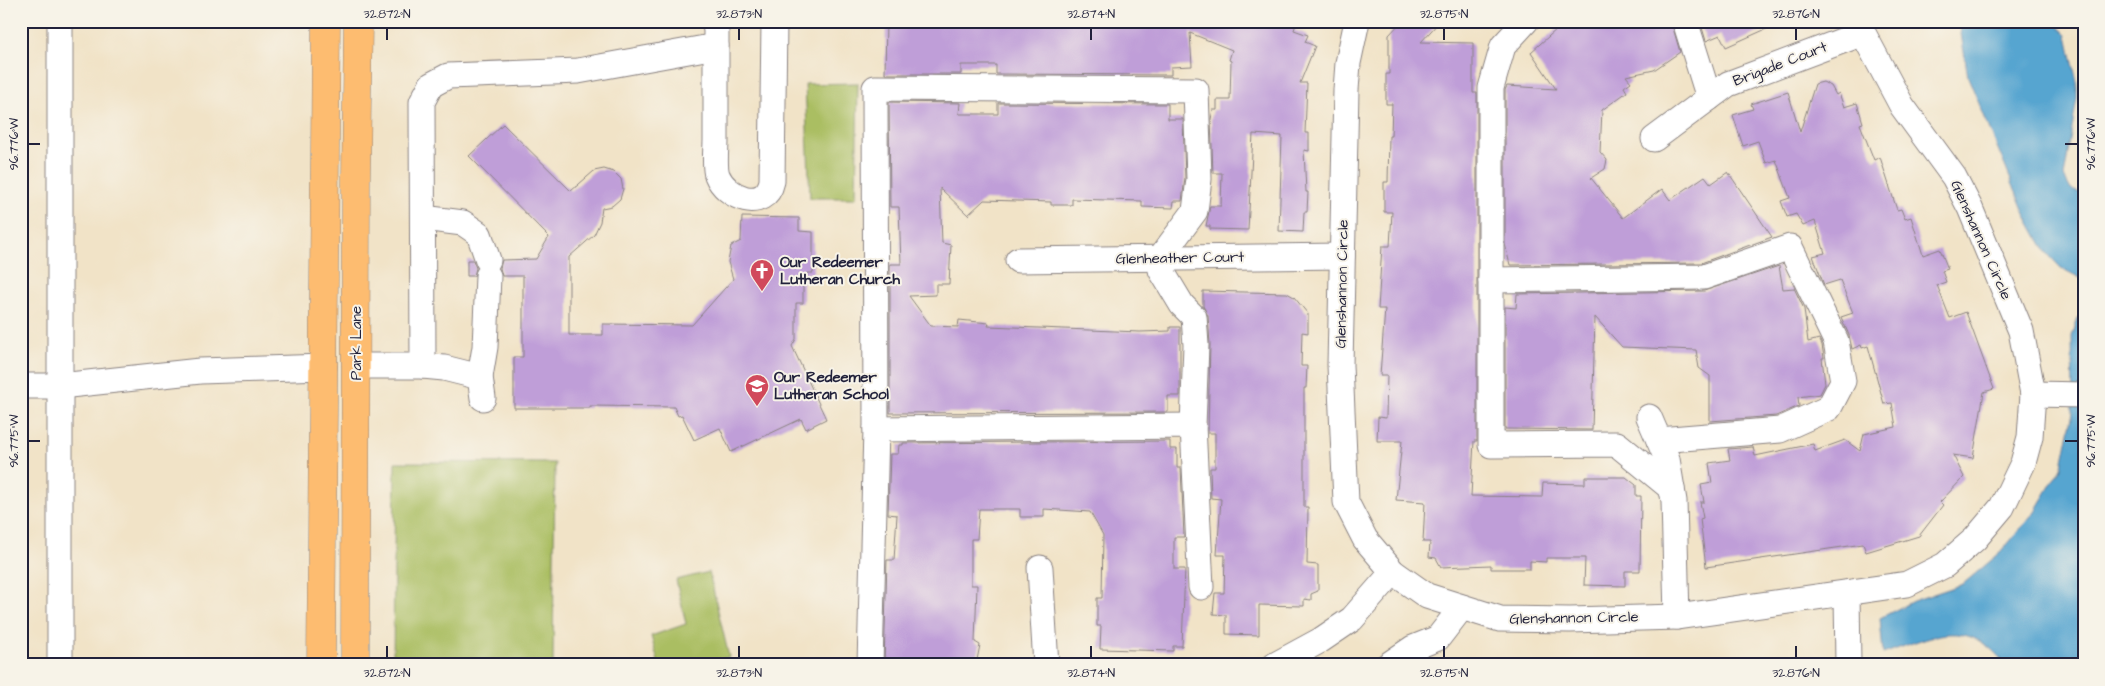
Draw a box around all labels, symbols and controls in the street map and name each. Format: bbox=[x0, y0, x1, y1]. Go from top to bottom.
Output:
text: 32.872°N bbox=[364, 6, 411, 23]
text: 32.873°N bbox=[716, 6, 763, 23]
text: 32.874°N bbox=[1067, 6, 1116, 23]
text: 32.875°N bbox=[1420, 6, 1469, 23]
text: 32.876°N bbox=[1772, 6, 1820, 23]
street label: Brigade Court bbox=[1730, 36, 1831, 93]
text: 96.776°W bbox=[6, 117, 23, 170]
text: 96.776°W bbox=[2083, 117, 2100, 170]
street label: Glenshannon Circle bbox=[1945, 177, 2017, 303]
street label: Glenshannon Circle bbox=[1330, 219, 1354, 349]
street label: Glenheather Court bbox=[1116, 246, 1244, 270]
place label: Our Redeemer Lutheran Church bbox=[780, 252, 900, 290]
church icon: Our Redeemer Lutheran Church bbox=[749, 258, 775, 292]
street label: Park Lane bbox=[346, 306, 367, 380]
place label: Our Redeemer Lutheran School bbox=[774, 367, 889, 405]
school or university icon: Our Redeemer Lutheran School bbox=[744, 373, 770, 407]
text: 96.775°W bbox=[6, 414, 23, 468]
text: 96.775°W bbox=[2083, 414, 2100, 468]
street label: Glenshannon Circle bbox=[1509, 606, 1639, 630]
text: 32.872°N bbox=[364, 665, 411, 682]
text: 32.873°N bbox=[716, 665, 763, 682]
text: 32.874°N bbox=[1067, 665, 1116, 682]
text: 32.875°N bbox=[1420, 665, 1469, 682]
text: 32.876°N bbox=[1772, 665, 1820, 682]

